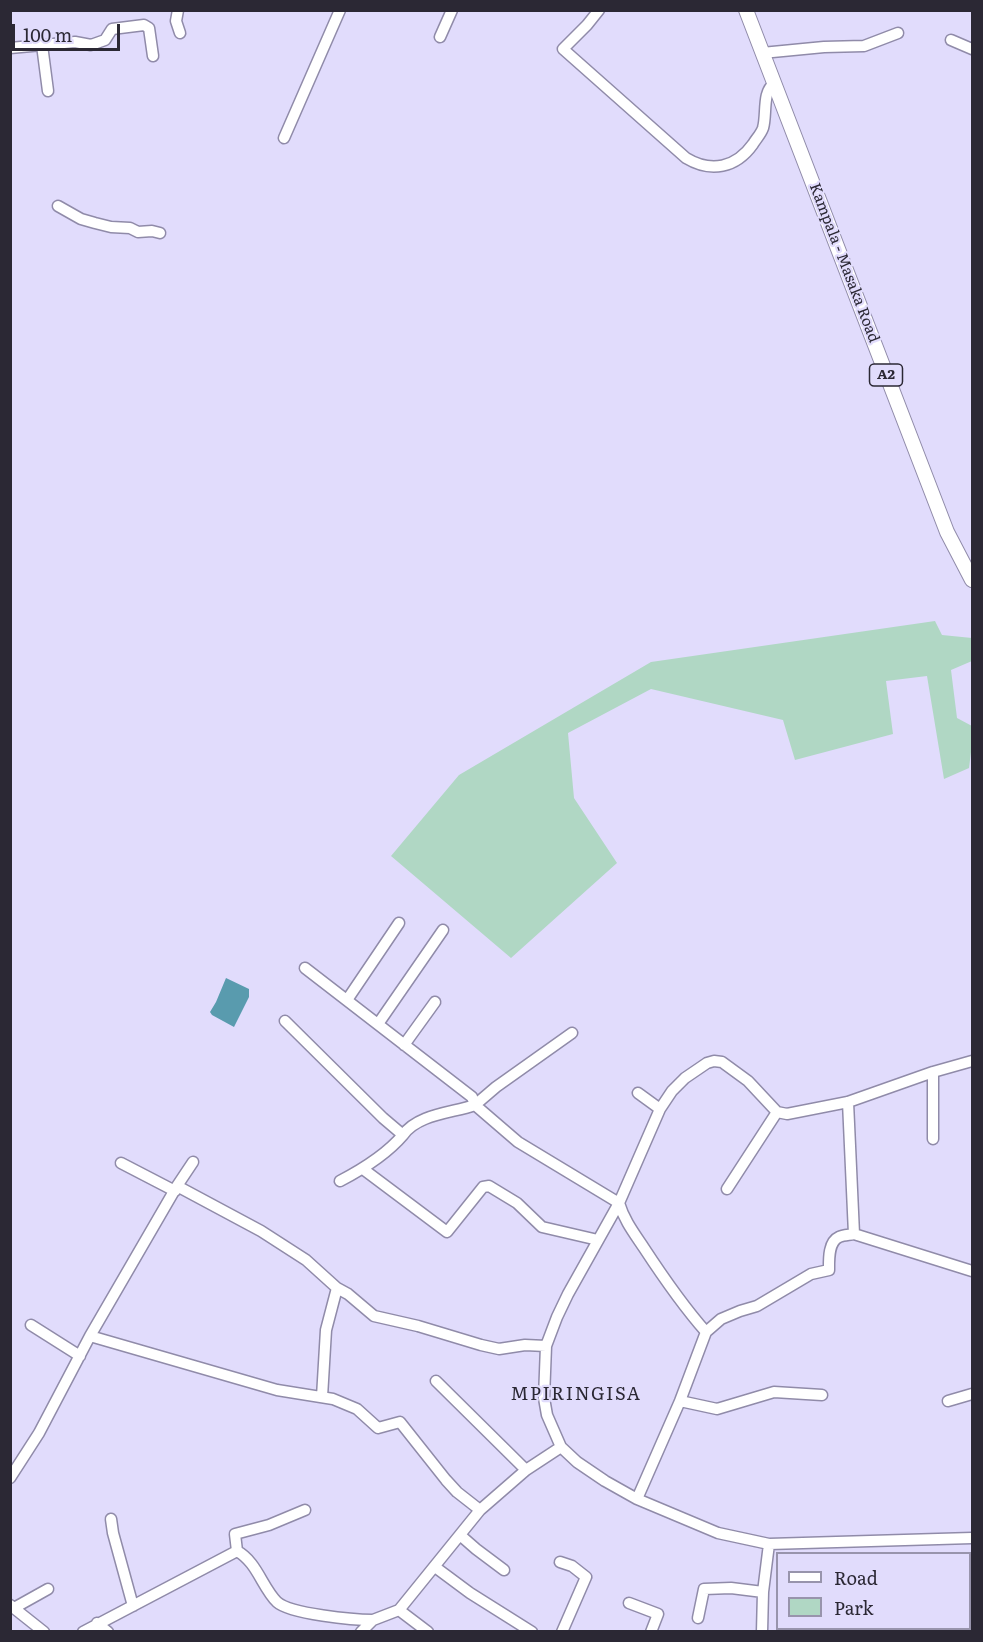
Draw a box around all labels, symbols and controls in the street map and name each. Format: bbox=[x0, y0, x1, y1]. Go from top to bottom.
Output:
scale bar bbox=[15, 12, 123, 50]
text: 100 m bbox=[23, 21, 72, 48]
street label: Kampala - Masaka Road bbox=[805, 181, 883, 345]
road number: A2 bbox=[870, 364, 902, 386]
district label: MPIRINGISA bbox=[510, 1384, 642, 1406]
legend bbox=[776, 1552, 971, 1630]
text: Road bbox=[834, 1564, 878, 1591]
text: Park bbox=[834, 1594, 873, 1621]

